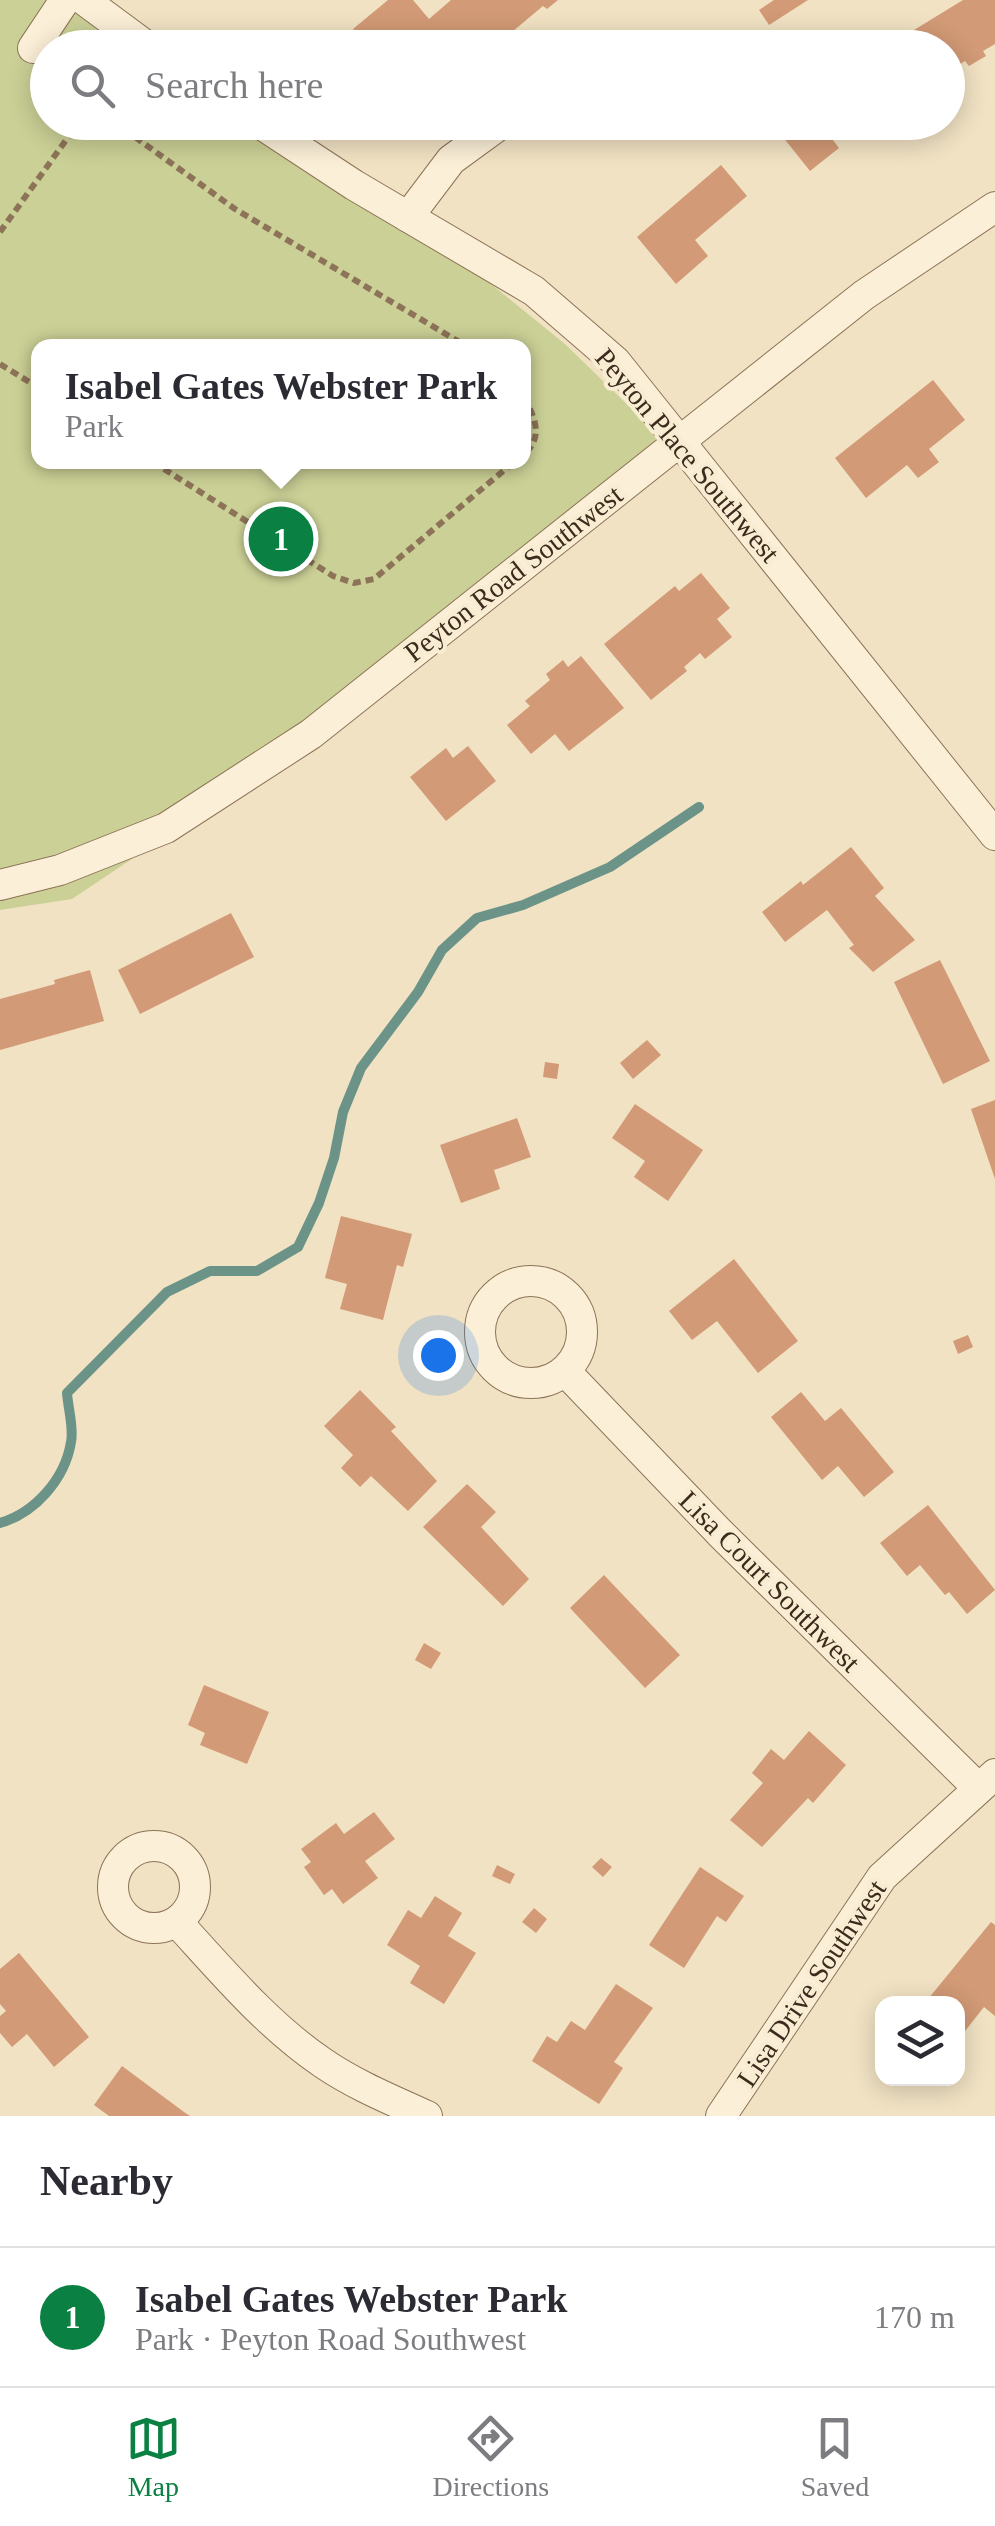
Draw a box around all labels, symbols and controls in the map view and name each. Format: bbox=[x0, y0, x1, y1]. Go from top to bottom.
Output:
search box bbox=[30, 30, 965, 140]
icon: search bbox=[65, 58, 120, 113]
text: Search here bbox=[145, 64, 323, 106]
popup bbox=[31, 339, 531, 469]
street label: Peyton Place Southwest bbox=[589, 342, 786, 569]
text: Isabel Gates Webster Park bbox=[65, 365, 497, 407]
text: Park bbox=[65, 408, 123, 444]
street label: Peyton Road Southwest bbox=[398, 479, 628, 668]
pin: 1 bbox=[248, 502, 314, 576]
your location bbox=[413, 1330, 464, 1381]
street label: Lisa Court Southwest bbox=[673, 1485, 867, 1678]
street label: Lisa Drive Southwest bbox=[731, 1874, 892, 2093]
map controls bbox=[875, 1996, 965, 2086]
button: layers bbox=[875, 1996, 965, 2086]
text: Nearby bbox=[40, 2158, 173, 2204]
text: Isabel Gates Webster Park bbox=[135, 2278, 567, 2320]
text: 1 bbox=[65, 2299, 81, 2335]
text: 170 m bbox=[874, 2299, 955, 2335]
text: Park · Peyton Road Southwest bbox=[135, 2321, 526, 2357]
tab: Map bbox=[126, 2411, 181, 2503]
tab: Directions bbox=[432, 2411, 549, 2503]
tab: Saved bbox=[801, 2411, 869, 2503]

